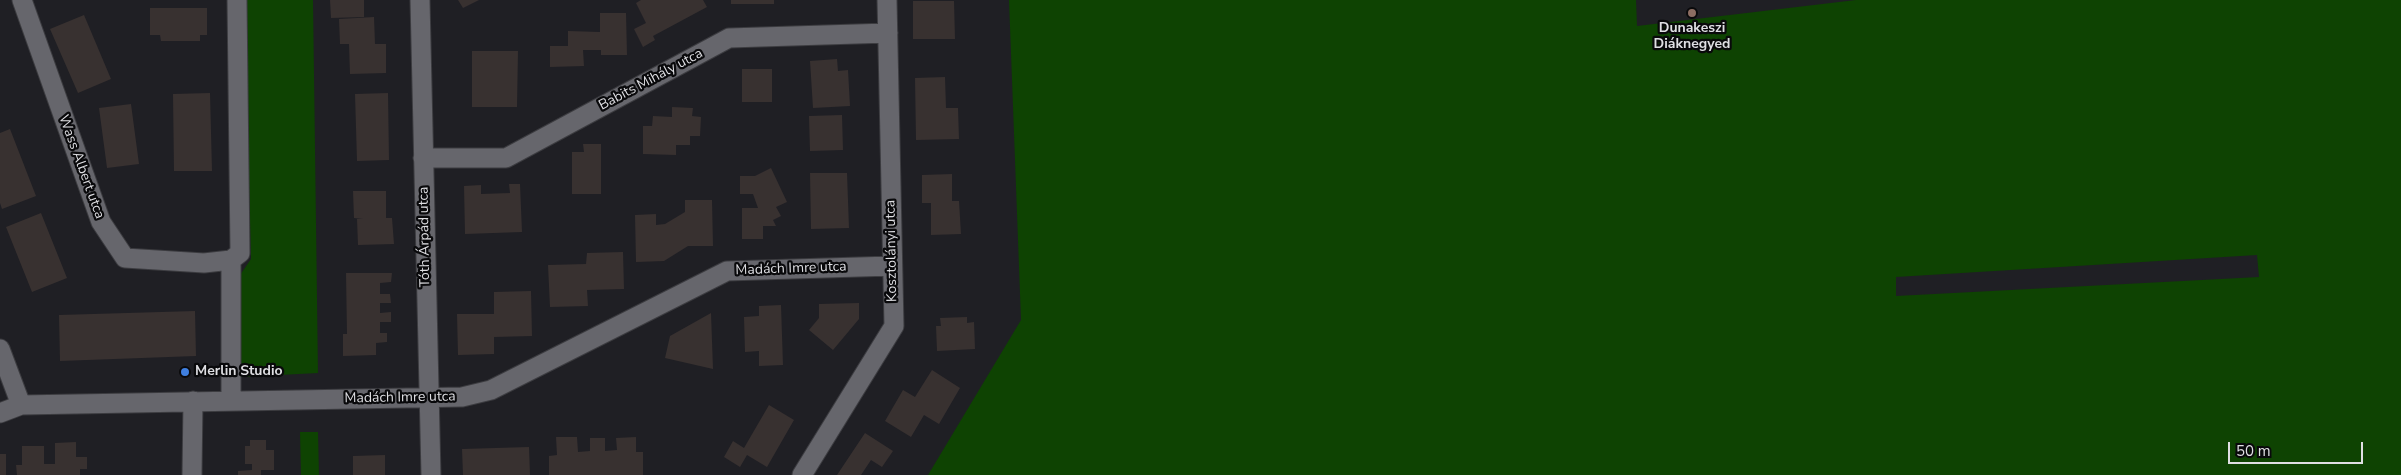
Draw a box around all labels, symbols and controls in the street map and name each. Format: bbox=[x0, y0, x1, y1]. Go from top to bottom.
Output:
marker: Dunakeszi Diáknegyed bbox=[1686, 7, 1698, 19]
place label: Dunakeszi Diáknegyed bbox=[1654, 21, 1730, 54]
street label: Babits Mihály utca bbox=[596, 45, 706, 115]
street label: Wass Albert utca bbox=[54, 113, 108, 221]
street label: Tóth Árpád utca bbox=[416, 187, 434, 287]
street label: Kosztolányi utca bbox=[883, 200, 901, 302]
street label: Madách Imre utca bbox=[735, 259, 847, 279]
place label: Merlin Studio bbox=[195, 364, 283, 380]
marker: Merlin Studio bbox=[179, 366, 191, 378]
street label: Madách Imre utca bbox=[344, 389, 456, 407]
scale bar bbox=[2231, 432, 2366, 464]
text: 50 m bbox=[2236, 441, 2271, 461]

